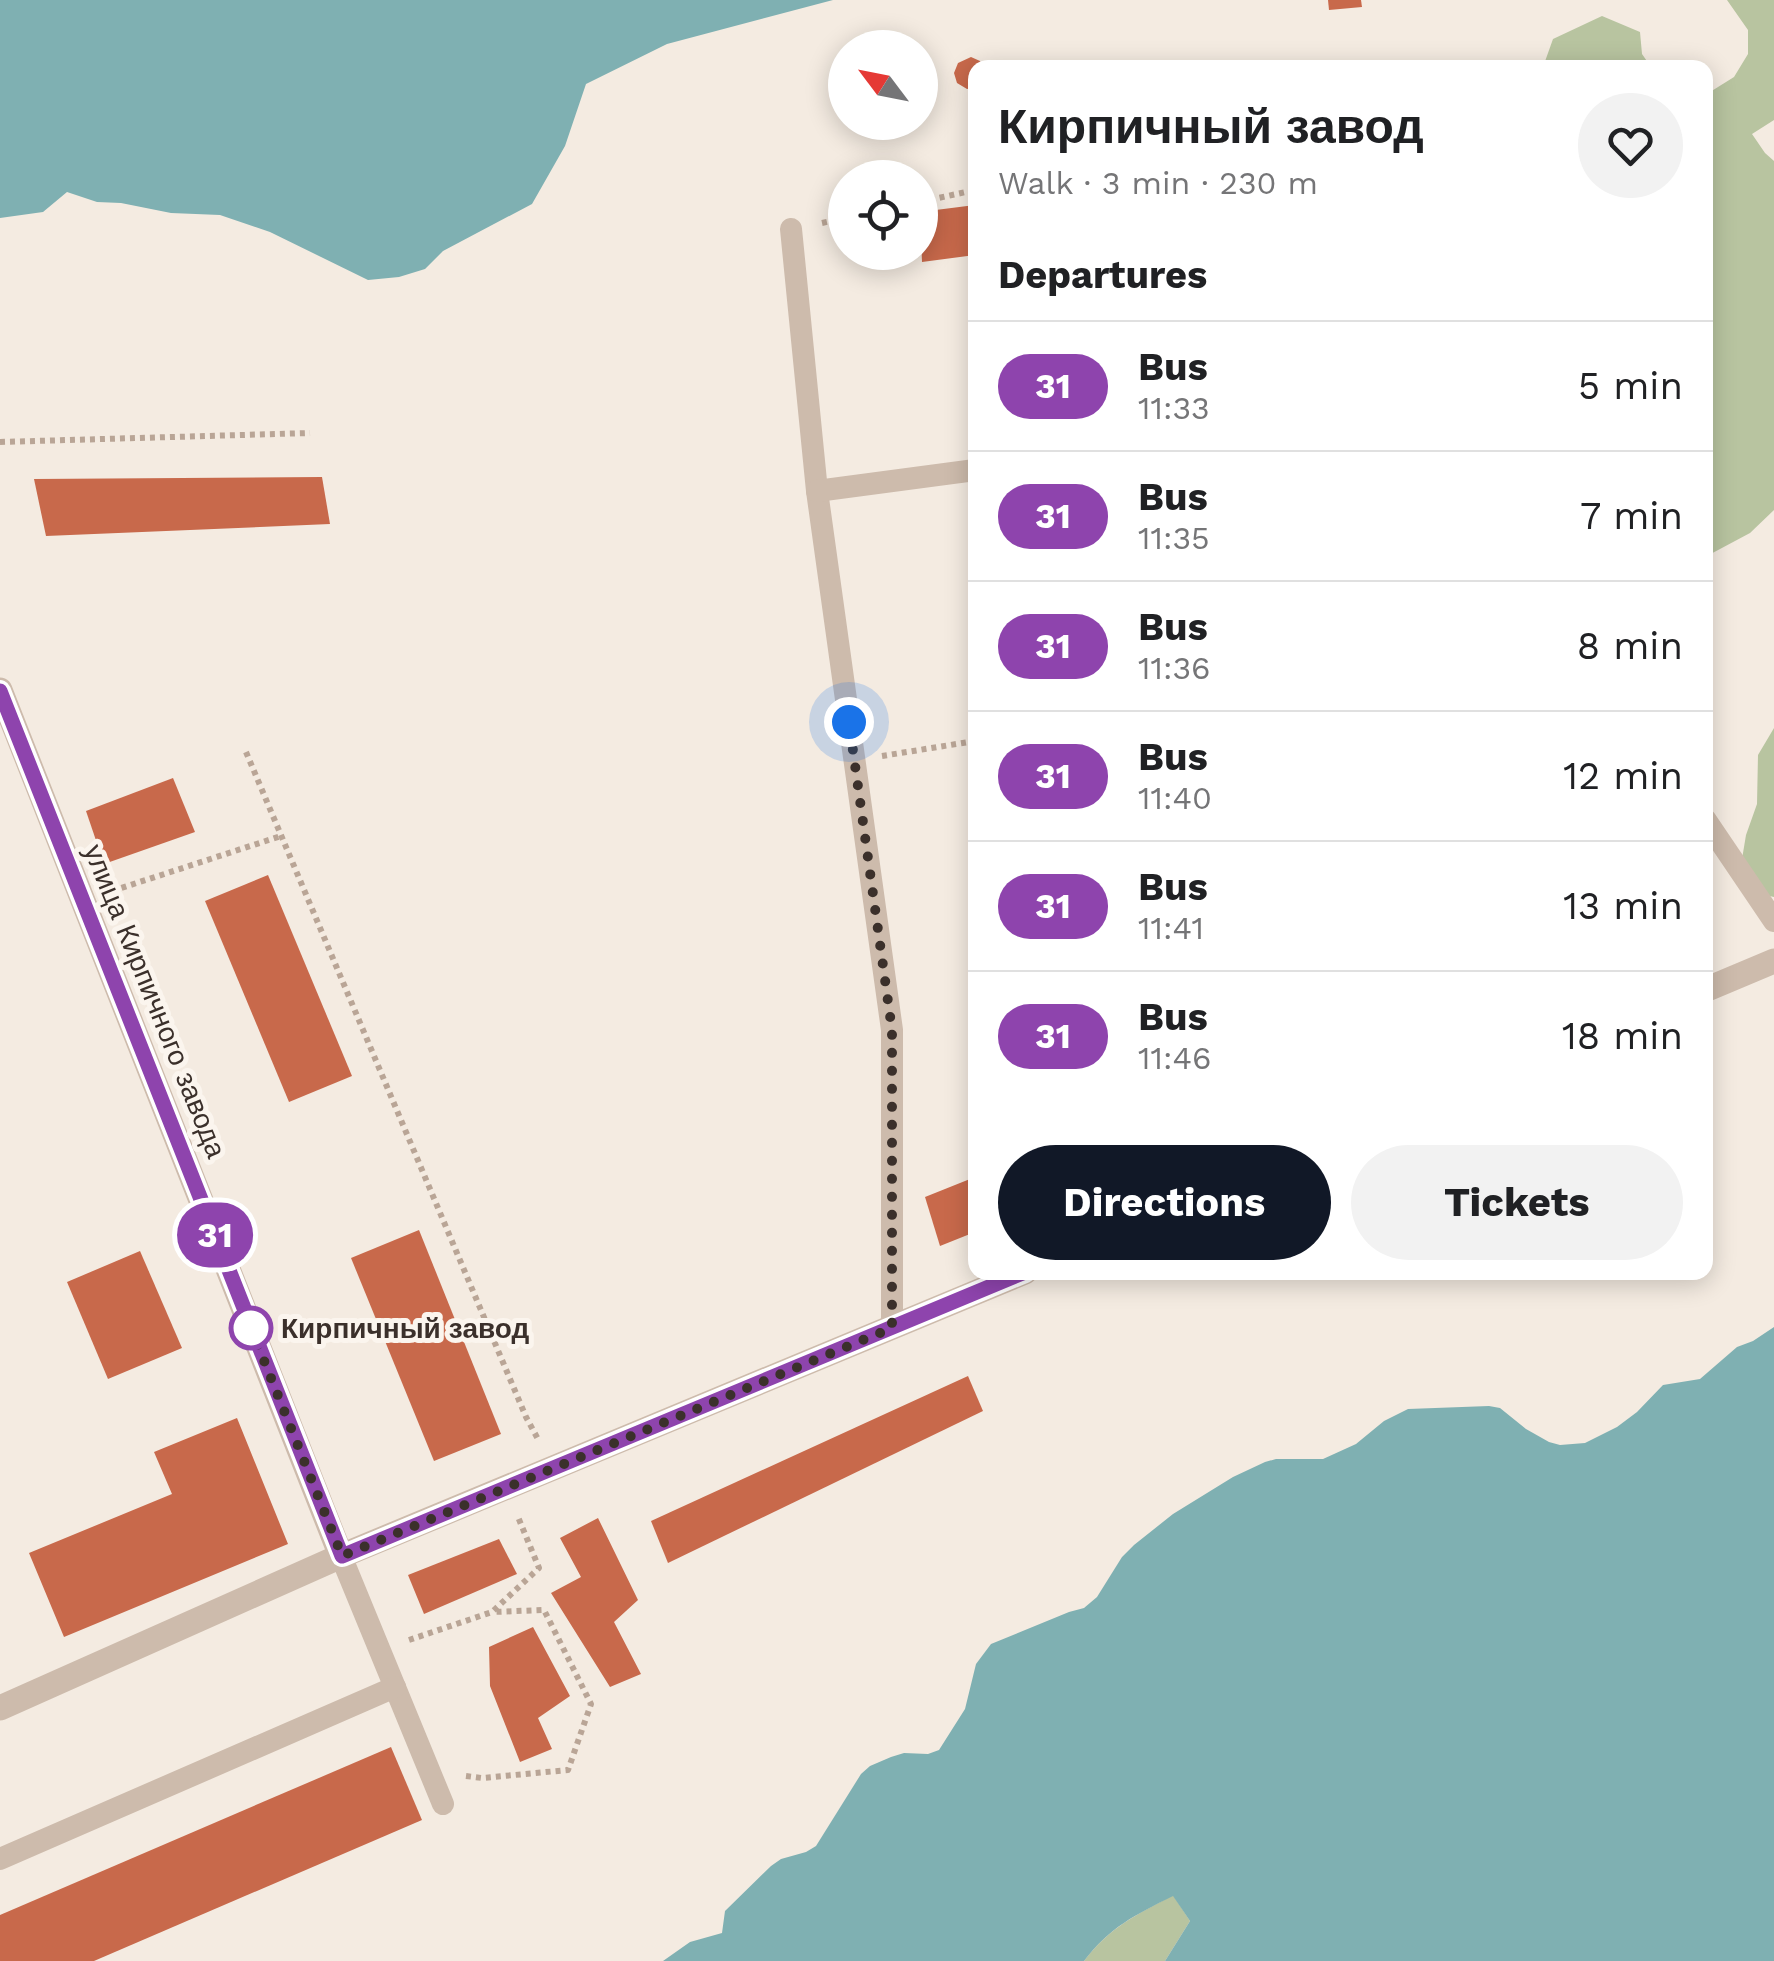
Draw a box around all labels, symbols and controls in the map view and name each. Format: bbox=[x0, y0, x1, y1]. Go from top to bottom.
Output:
north arrow bbox=[828, 30, 938, 140]
map controls bbox=[828, 30, 938, 270]
button: heart bbox=[1578, 93, 1683, 198]
text: Кирпичный завод bbox=[998, 98, 1424, 155]
button: locate bbox=[828, 160, 938, 270]
text: Walk · 3 min · 230 m bbox=[998, 164, 1318, 202]
text: Departures bbox=[998, 253, 1207, 297]
text: Bus bbox=[1138, 345, 1208, 389]
text: 5 min bbox=[1578, 364, 1683, 408]
text: 31 bbox=[1035, 365, 1071, 407]
text: 11:33 bbox=[1138, 389, 1210, 427]
text: Bus bbox=[1138, 475, 1208, 519]
text: 7 min bbox=[1580, 494, 1683, 538]
text: 31 bbox=[1035, 495, 1071, 537]
text: 11:35 bbox=[1138, 519, 1210, 557]
text: Bus bbox=[1138, 605, 1208, 649]
text: 8 min bbox=[1577, 624, 1683, 668]
text: 31 bbox=[1035, 625, 1071, 667]
text: 11:36 bbox=[1138, 649, 1211, 687]
your location bbox=[824, 697, 874, 747]
text: Bus bbox=[1138, 735, 1208, 779]
text: 12 min bbox=[1563, 754, 1683, 798]
text: 31 bbox=[1035, 755, 1071, 797]
text: 11:40 bbox=[1138, 779, 1212, 817]
street label: улица Кирпичного завода bbox=[77, 840, 233, 1163]
text: Bus bbox=[1138, 865, 1208, 909]
text: 13 min bbox=[1563, 884, 1683, 928]
text: 31 bbox=[1035, 885, 1071, 927]
text: 11:41 bbox=[1138, 909, 1204, 947]
text: Bus bbox=[1138, 995, 1208, 1039]
text: 18 min bbox=[1562, 1014, 1683, 1058]
text: 31 bbox=[1035, 1015, 1071, 1057]
text: 11:46 bbox=[1138, 1039, 1211, 1077]
button: Directions bbox=[998, 1145, 1331, 1260]
button: Tickets bbox=[1351, 1145, 1683, 1260]
line badge: 31 bbox=[170, 1202, 260, 1268]
text: 31 bbox=[197, 1214, 233, 1256]
marker: Кирпичный завод bbox=[230, 1307, 272, 1349]
place label: Кирпичный завод bbox=[281, 1312, 530, 1345]

